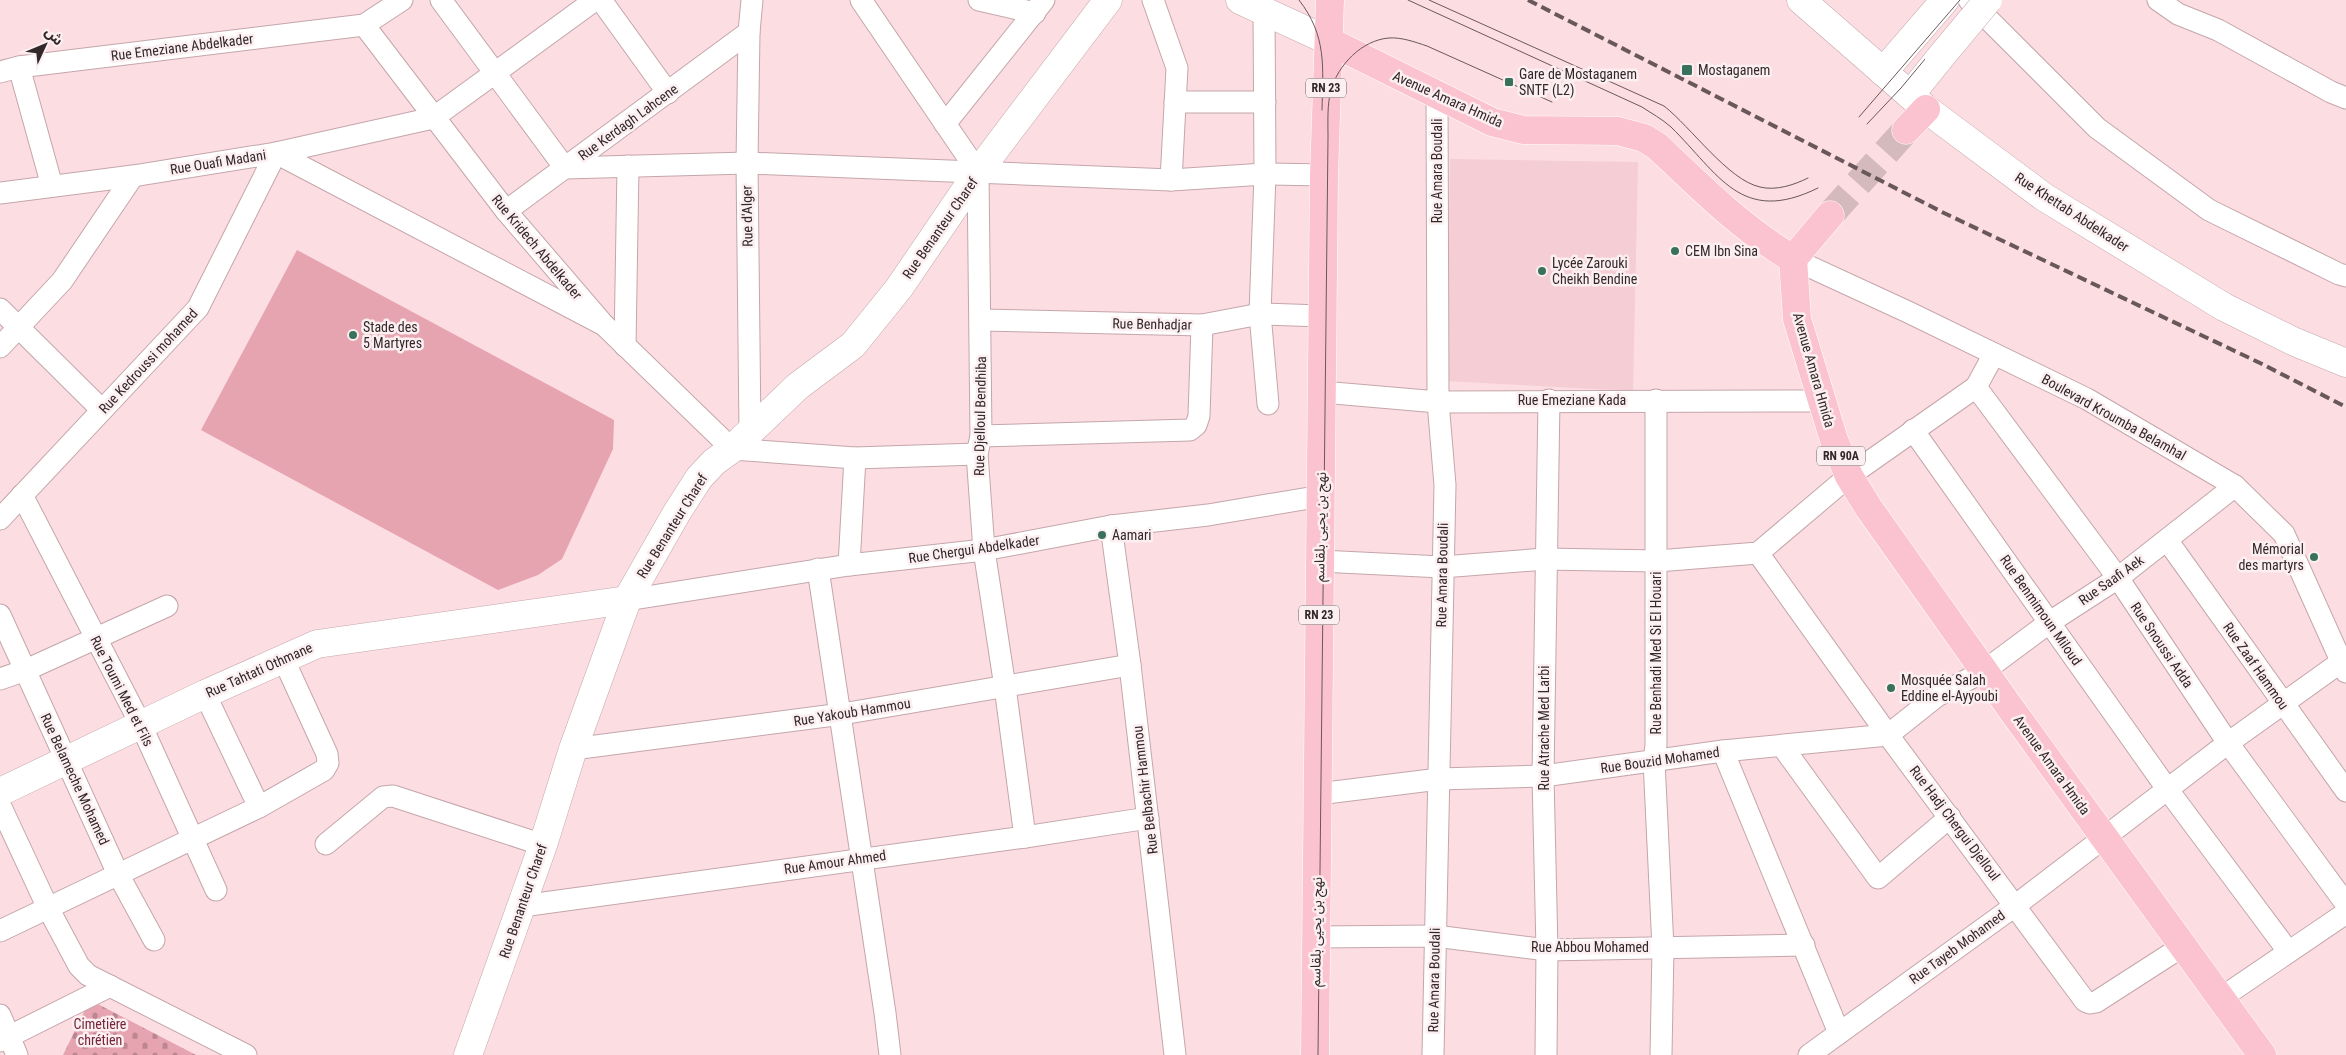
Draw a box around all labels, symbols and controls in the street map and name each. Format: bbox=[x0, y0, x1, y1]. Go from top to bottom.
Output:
north arrow bbox=[20, 20, 70, 70]
text: ش bbox=[42, 24, 67, 48]
street label: Rue Emeziane Abdelkader bbox=[110, 30, 254, 64]
place label: Mostaganem bbox=[1698, 62, 1770, 78]
marker: Mostaganem bbox=[1680, 63, 1694, 77]
place label: Gare de Mostaganem SNTF (L2) bbox=[1519, 66, 1637, 99]
street label: Avenue Amara Hmida bbox=[1390, 68, 1506, 130]
marker: Gare de Mostaganem SNTF (L2) bbox=[1503, 76, 1515, 88]
road number: RN 23 bbox=[1306, 78, 1346, 98]
street label: Rue Kerdagh Lahcene bbox=[575, 80, 681, 163]
street label: Rue Amara Boudali bbox=[1429, 119, 1445, 223]
street label: Rue Ouafi Madani bbox=[169, 147, 267, 177]
street label: Rue Khettab Abdelkader bbox=[2012, 169, 2132, 255]
street label: Rue Benanteur Charef bbox=[899, 174, 981, 282]
street label: Rue d'Alger bbox=[738, 185, 756, 247]
street label: Rue Kridech Abdelkader bbox=[489, 191, 585, 303]
place label: CEM Ibn Sina bbox=[1685, 243, 1758, 259]
marker: CEM Ibn Sina bbox=[1669, 245, 1681, 257]
place label: Lycée Zarouki Cheikh Bendine bbox=[1552, 255, 1638, 287]
marker: Lycée Zarouki Cheikh Bendine bbox=[1536, 265, 1548, 277]
street label: Rue Kedroussi mohamed bbox=[95, 305, 201, 417]
street label: Avenue Amara Hmida bbox=[1790, 311, 1838, 429]
street label: Rue Benhadjar bbox=[1112, 315, 1192, 333]
place label: Stade des 5 Martyres bbox=[363, 319, 422, 351]
marker: Stade des 5 Martyres bbox=[347, 329, 359, 341]
street label: Rue Djelloul Bendhiba bbox=[971, 356, 989, 476]
street label: Boulevard Kroumba Belamhal bbox=[2039, 371, 2189, 463]
street label: Rue Emeziane Kada bbox=[1518, 392, 1626, 408]
road number: RN 90A bbox=[1817, 446, 1865, 466]
street label: Rue Benanteur Charef bbox=[633, 470, 711, 581]
street label: نهج بن يحيى بلقاسم bbox=[1311, 472, 1332, 582]
street label: Rue Amara Boudali bbox=[1433, 523, 1451, 627]
place label: Aamari bbox=[1112, 527, 1152, 543]
marker: Aamari bbox=[1096, 529, 1108, 541]
street label: Rue Chergui Abdelkader bbox=[908, 532, 1040, 566]
place label: Mémorial des martyrs bbox=[2238, 541, 2304, 573]
street label: Rue Saafi Aek bbox=[2075, 551, 2147, 608]
marker: Mémorial des martyrs bbox=[2308, 551, 2320, 563]
street label: Rue Benmimoun Miloud bbox=[1997, 552, 2085, 668]
street label: Rue Benhadi Med Si El Houari bbox=[1648, 572, 1664, 734]
street label: Rue Snoussi Adda bbox=[2127, 599, 2197, 691]
road number: RN 23 bbox=[1299, 606, 1339, 624]
street label: Rue Zaaf Hammou bbox=[2220, 619, 2292, 713]
street label: Rue Toumi Med et Fils bbox=[87, 633, 157, 749]
street label: Rue Tahtati Othmane bbox=[203, 639, 315, 701]
street label: Rue Atrache Med Larbi bbox=[1536, 666, 1552, 790]
place label: Mosquée Salah Eddine el-Ayyoubi bbox=[1901, 672, 1998, 704]
marker: Mosquée Salah Eddine el-Ayyoubi bbox=[1885, 682, 1897, 694]
street label: Rue Yakoub Hammou bbox=[792, 695, 912, 729]
street label: Rue Belameche Mohamed bbox=[37, 711, 113, 847]
street label: Avenue Amara Hmida bbox=[2011, 712, 2093, 818]
street label: Rue Belbachir Hammou bbox=[1129, 725, 1161, 855]
street label: Rue Bouzid Mohamed bbox=[1599, 744, 1721, 776]
street label: Rue Hadj Chergui Djelloul bbox=[1907, 763, 2003, 883]
street label: Rue Benanteur Charef bbox=[496, 841, 550, 960]
street label: Rue Amour Ahmed bbox=[783, 847, 887, 877]
street label: نهج بن يحيى بلقاسم bbox=[1307, 877, 1328, 987]
street label: Rue Tayeb Mohamed bbox=[1906, 907, 2008, 987]
street label: Rue Amara Boudali bbox=[1425, 928, 1443, 1032]
street label: Rue Abbou Mohamed bbox=[1531, 939, 1649, 955]
park label: Cimetière chrétien bbox=[74, 1016, 127, 1048]

